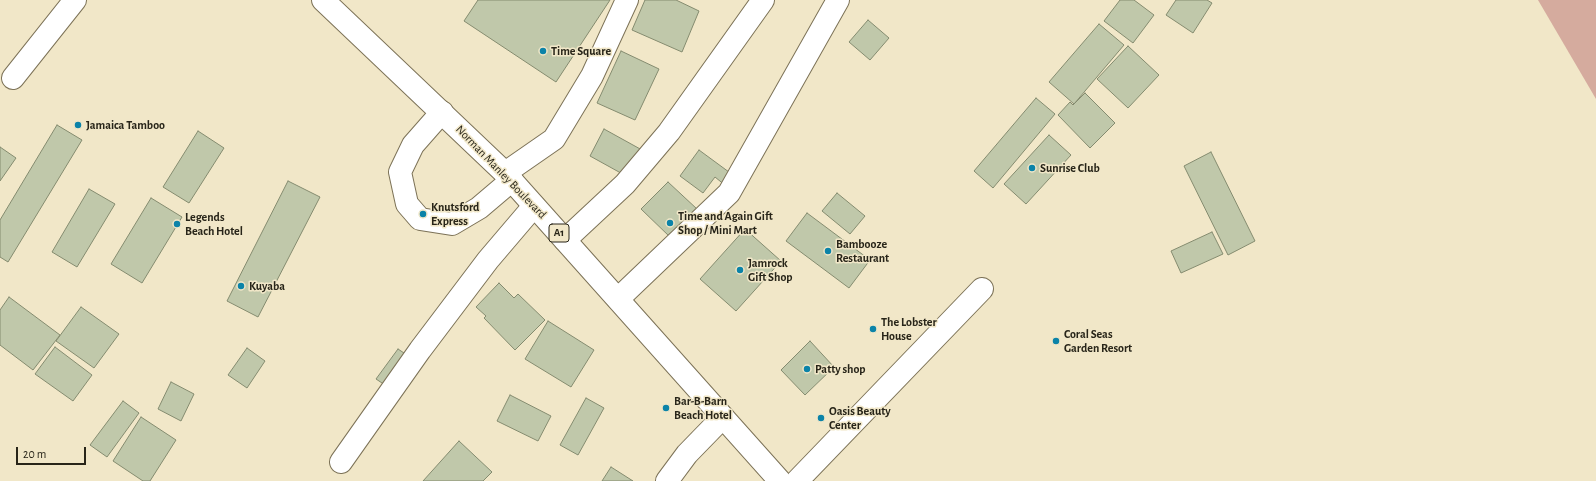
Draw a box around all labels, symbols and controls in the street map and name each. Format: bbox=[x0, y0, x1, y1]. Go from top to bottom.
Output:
place label: Time Square bbox=[551, 44, 611, 58]
marker: Time Square bbox=[538, 46, 548, 56]
place label: Jamaica Tamboo bbox=[86, 118, 165, 132]
marker: Jamaica Tamboo bbox=[73, 120, 83, 130]
street label: Norman Manley Boulevard bbox=[453, 122, 549, 222]
place label: Sunrise Club bbox=[1040, 161, 1100, 175]
marker: Sunrise Club bbox=[1027, 163, 1037, 173]
place label: Knutsford Express bbox=[431, 200, 479, 228]
marker: Knutsford Express bbox=[418, 209, 428, 219]
place label: Time and Again Gift Shop / Mini Mart bbox=[678, 209, 773, 237]
place label: Legends Beach Hotel bbox=[185, 210, 243, 238]
marker: Time and Again Gift Shop / Mini Mart bbox=[665, 218, 675, 228]
marker: Legends Beach Hotel bbox=[172, 219, 182, 229]
road number: A1 bbox=[549, 224, 569, 242]
place label: Bambooze Restaurant bbox=[836, 237, 889, 265]
marker: Bambooze Restaurant bbox=[823, 246, 833, 256]
place label: Jamrock Gift Shop bbox=[748, 256, 793, 284]
marker: Jamrock Gift Shop bbox=[735, 265, 745, 275]
place label: Kuyaba bbox=[249, 279, 285, 293]
marker: Kuyaba bbox=[236, 281, 246, 291]
place label: The Lobster House bbox=[881, 315, 937, 343]
marker: The Lobster House bbox=[868, 324, 878, 334]
place label: Coral Seas Garden Resort bbox=[1064, 327, 1132, 355]
marker: Coral Seas Garden Resort bbox=[1051, 336, 1061, 346]
place label: Patty shop bbox=[815, 362, 866, 376]
marker: Patty shop bbox=[802, 364, 812, 374]
place label: Bar-B-Barn Beach Hotel bbox=[674, 394, 732, 422]
marker: Bar-B-Barn Beach Hotel bbox=[661, 403, 671, 413]
place label: Oasis Beauty Center bbox=[829, 404, 891, 432]
marker: Oasis Beauty Center bbox=[816, 413, 826, 423]
scale bar bbox=[18, 439, 88, 465]
text: 20 m bbox=[23, 448, 46, 460]

